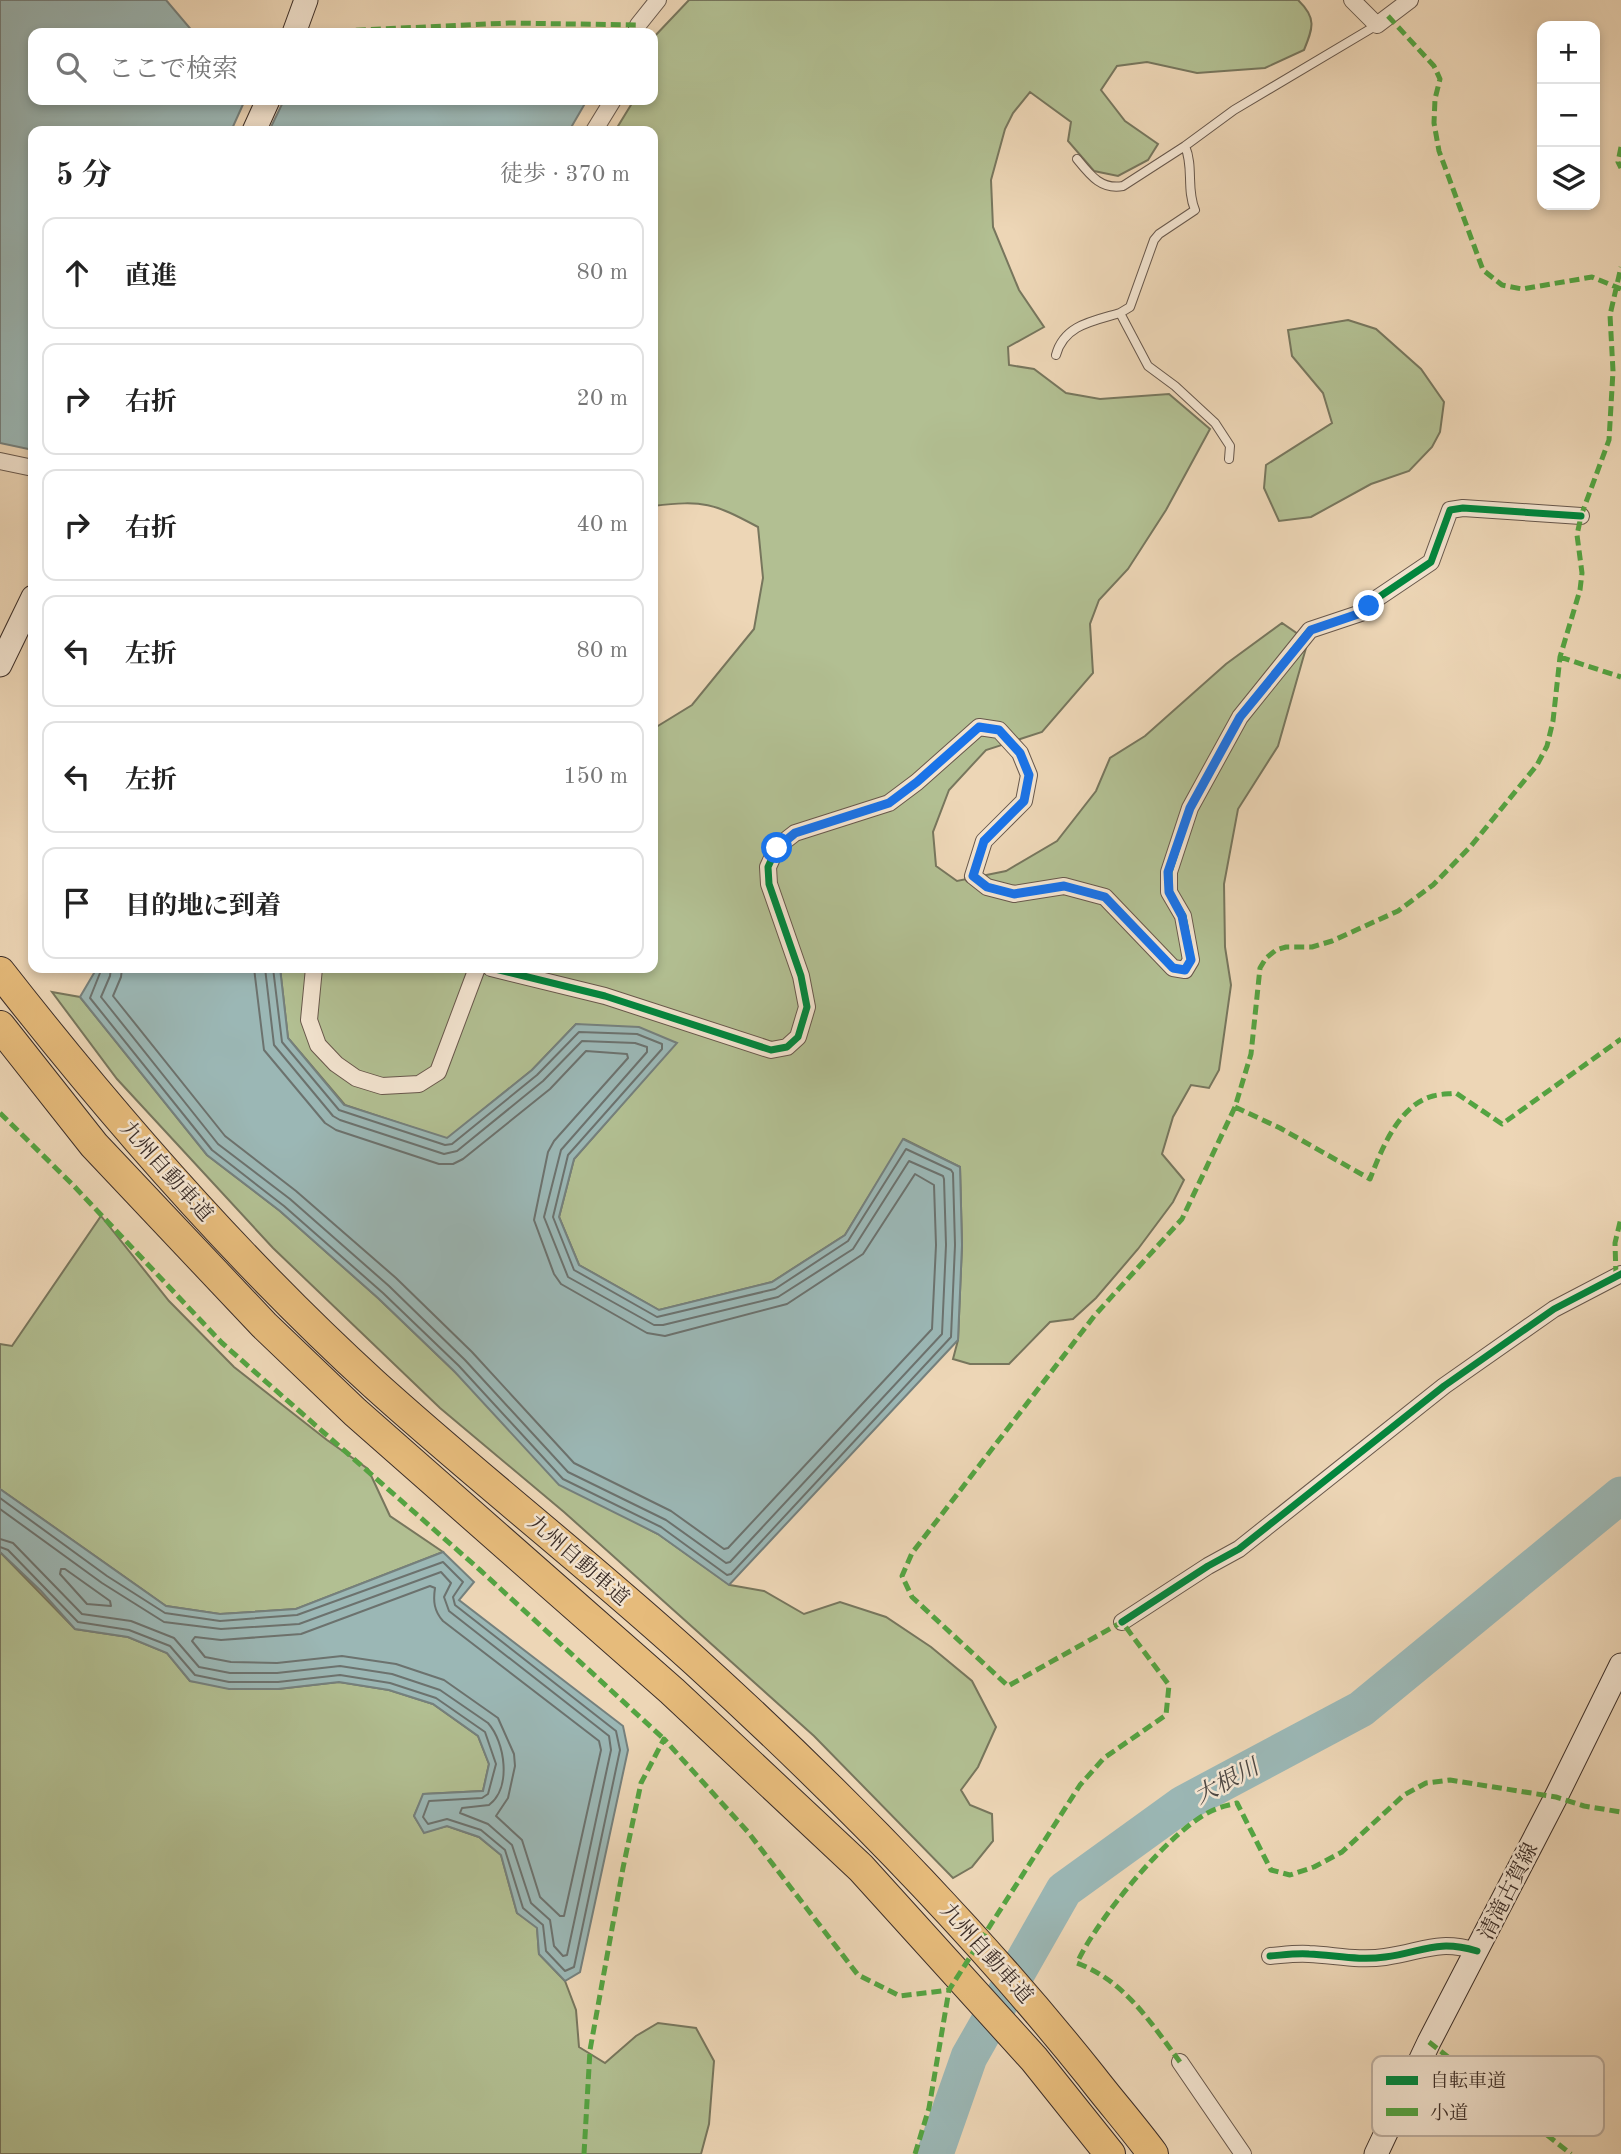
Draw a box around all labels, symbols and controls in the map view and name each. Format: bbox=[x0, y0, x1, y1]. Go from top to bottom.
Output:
map controls bbox=[1537, 21, 1600, 210]
button: + bbox=[1537, 21, 1600, 84]
search box bbox=[28, 28, 658, 105]
icon: search bbox=[52, 48, 90, 86]
text: ここで検索 bbox=[108, 57, 238, 83]
button: − bbox=[1537, 84, 1600, 147]
button: layers bbox=[1537, 147, 1600, 210]
text: 5 分 bbox=[56, 161, 112, 191]
text: 徒歩 · 370 m bbox=[500, 163, 630, 186]
icon: ahead bbox=[58, 254, 96, 292]
text: 80 m bbox=[577, 261, 628, 284]
text: 直進 bbox=[125, 264, 177, 290]
icon: right bbox=[58, 380, 96, 418]
text: 20 m bbox=[577, 387, 628, 410]
text: 右折 bbox=[125, 390, 177, 416]
icon: right bbox=[58, 506, 96, 544]
text: 40 m bbox=[577, 513, 628, 536]
text: 右折 bbox=[125, 516, 177, 542]
route end bbox=[1353, 590, 1384, 621]
icon: left bbox=[58, 632, 96, 670]
text: 80 m bbox=[577, 639, 628, 662]
text: 左折 bbox=[125, 642, 177, 668]
icon: left bbox=[58, 758, 96, 796]
text: 150 m bbox=[563, 765, 628, 788]
text: 左折 bbox=[125, 768, 177, 794]
route start bbox=[761, 832, 792, 863]
icon: arrive bbox=[58, 884, 96, 922]
text: 目的地に到着 bbox=[125, 894, 281, 920]
street label: 九州自動車道 bbox=[116, 1117, 217, 1226]
street label: 九州自動車道 bbox=[524, 1510, 634, 1610]
water label: 大根川 bbox=[1190, 1753, 1265, 1809]
street label: 清滝古賀線 bbox=[1474, 1839, 1543, 1943]
street label: 九州自動車道 bbox=[936, 1899, 1037, 2008]
legend bbox=[1372, 2056, 1604, 2136]
text: 自転車道 bbox=[1430, 2070, 1506, 2092]
text: 小道 bbox=[1430, 2103, 1468, 2124]

